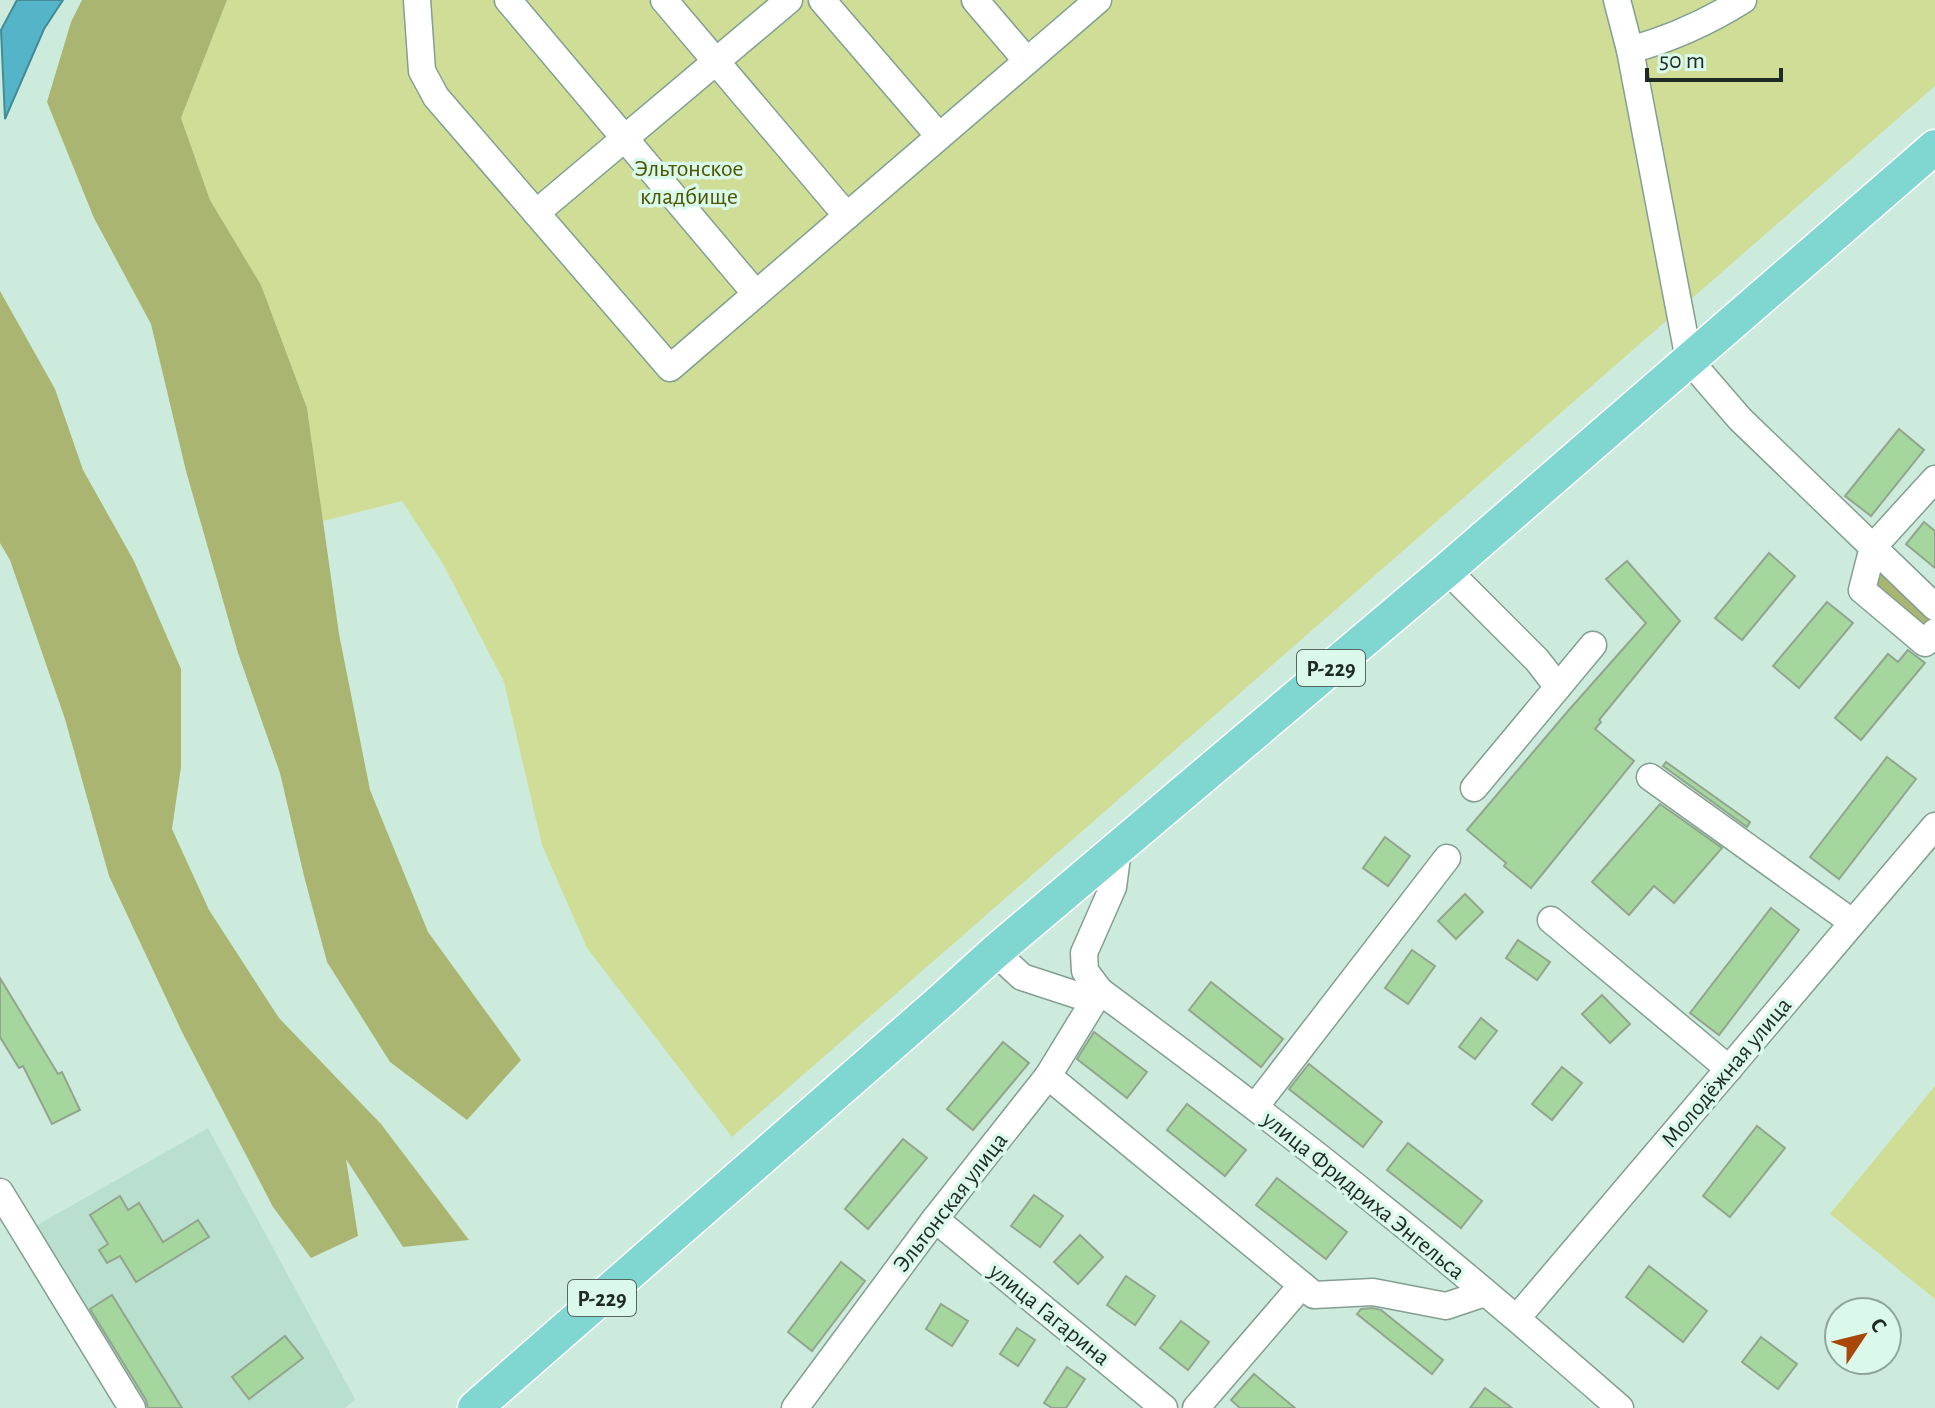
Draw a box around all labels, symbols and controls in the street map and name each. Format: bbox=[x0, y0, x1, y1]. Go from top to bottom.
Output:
scale bar bbox=[1647, 32, 1781, 82]
text: 50 m bbox=[1659, 49, 1705, 73]
park label: Эльтонское кладбище bbox=[634, 157, 744, 209]
road number: Р-229 bbox=[1297, 650, 1365, 686]
street label: Молодёжная улица bbox=[1657, 993, 1796, 1152]
street label: улица Фридриха Энгельса bbox=[1257, 1106, 1469, 1285]
street label: Эльтонская улица bbox=[889, 1128, 1012, 1277]
street label: улица Гагарина bbox=[984, 1258, 1114, 1371]
road number: Р-229 bbox=[568, 1280, 636, 1316]
north arrow bbox=[1823, 1296, 1903, 1376]
text: С bbox=[1866, 1314, 1891, 1336]

